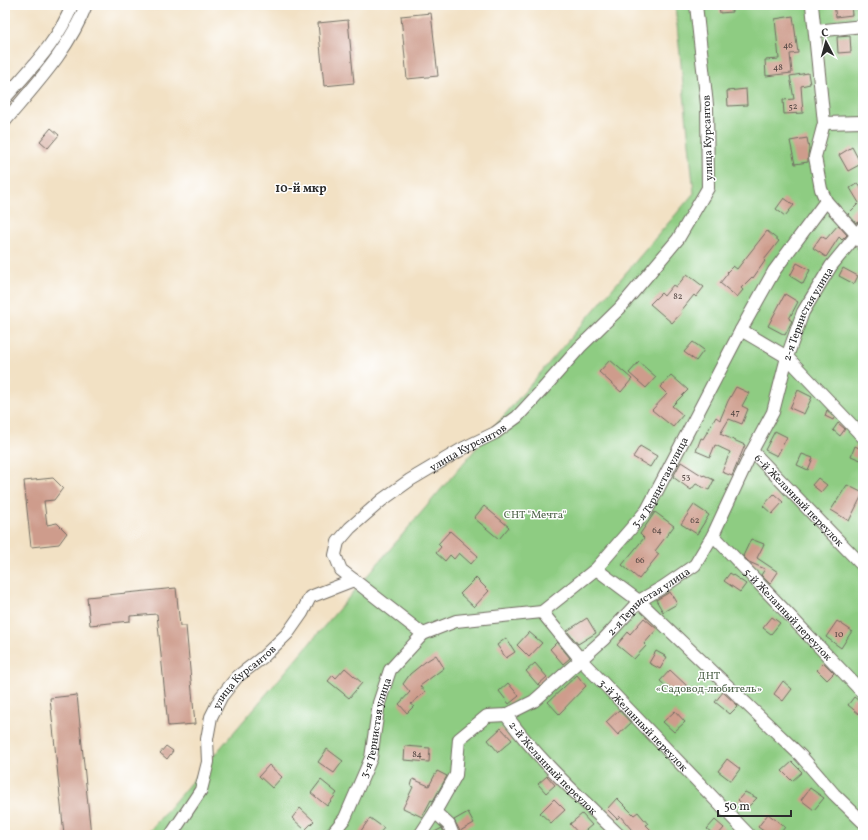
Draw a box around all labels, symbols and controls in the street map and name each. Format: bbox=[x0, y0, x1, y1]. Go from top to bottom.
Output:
north arrow bbox=[806, 22, 846, 62]
text: С bbox=[821, 26, 829, 41]
house number: 46 bbox=[783, 39, 793, 52]
house number: 48 bbox=[773, 61, 783, 74]
street label: улица Курсантов bbox=[699, 94, 717, 181]
house number: 52 bbox=[788, 100, 798, 113]
district label: 10-й мкр bbox=[275, 181, 327, 197]
street label: 2-я Тернистая улица bbox=[780, 264, 838, 363]
house number: 82 bbox=[673, 290, 683, 303]
house number: 47 bbox=[730, 406, 740, 419]
street label: улица Курсантов bbox=[427, 421, 511, 476]
street label: 3-я Тернистая улица bbox=[629, 434, 693, 532]
street label: 6-й Желанный переулок bbox=[750, 452, 846, 550]
house number: 53 bbox=[682, 470, 691, 483]
park label: СНТ "Мечта" bbox=[504, 508, 566, 523]
house number: 62 bbox=[690, 514, 700, 527]
house number: 64 bbox=[652, 524, 662, 537]
house number: 66 bbox=[635, 554, 645, 567]
street label: 2-я Тернистая улица bbox=[605, 564, 694, 640]
street label: 5-й Желанный переулок bbox=[739, 566, 835, 665]
house number: 10 bbox=[835, 628, 844, 641]
street label: улица Курсантов bbox=[210, 642, 280, 712]
park label: ДНТ «Садовод-любитель» bbox=[656, 669, 763, 697]
street label: 3-я Тернистая улица bbox=[357, 676, 396, 781]
street label: 3-й Желанный переулок bbox=[594, 677, 690, 776]
street label: 2-й Желанный переулок bbox=[504, 719, 600, 819]
house number: 84 bbox=[412, 748, 422, 761]
scale bar bbox=[718, 792, 791, 818]
text: 50 m bbox=[724, 799, 750, 815]

